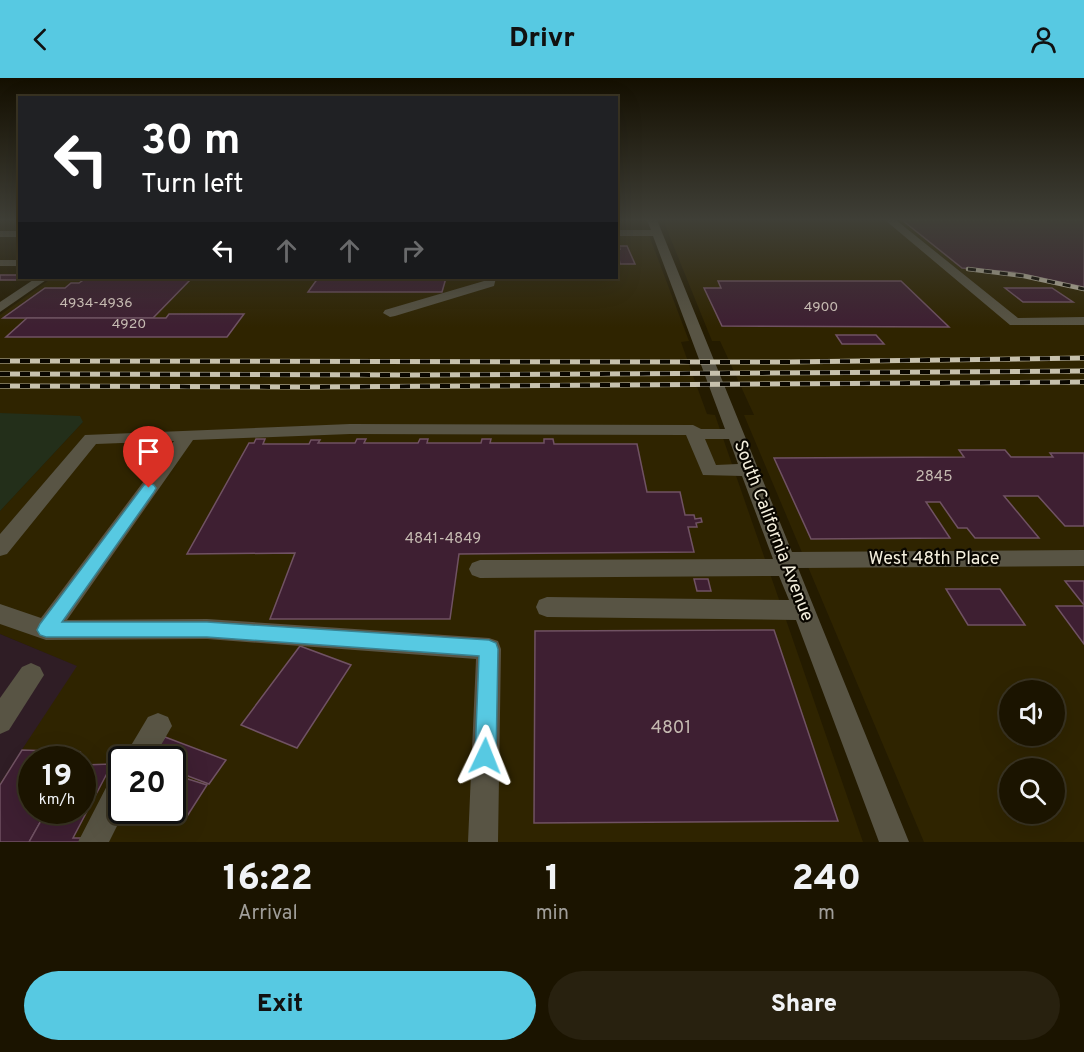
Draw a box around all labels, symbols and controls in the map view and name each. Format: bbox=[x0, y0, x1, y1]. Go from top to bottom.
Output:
text: Drivr bbox=[509, 22, 575, 56]
icon: back bbox=[24, 23, 57, 56]
icon: person bbox=[1027, 23, 1060, 56]
text: 30 m bbox=[141, 116, 240, 169]
icon: left bbox=[42, 120, 120, 198]
text: Turn left bbox=[141, 168, 243, 202]
icon: left bbox=[207, 234, 240, 267]
icon: ahead bbox=[270, 234, 303, 267]
icon: ahead bbox=[333, 234, 366, 267]
icon: right bbox=[396, 234, 429, 267]
house number: 4934-4936 bbox=[59, 295, 133, 312]
house number: 4900 bbox=[804, 299, 838, 316]
house number: 4920 bbox=[112, 316, 146, 333]
pin bbox=[123, 426, 174, 488]
icon: arrive bbox=[132, 435, 165, 468]
street label: South California Avenue bbox=[728, 437, 818, 625]
house number: 2845 bbox=[916, 468, 952, 487]
house number: 4841-4849 bbox=[405, 530, 481, 549]
street label: West 48th Place bbox=[869, 548, 999, 571]
map controls bbox=[999, 680, 1065, 824]
button: sound bbox=[999, 680, 1065, 746]
house number: 4801 bbox=[651, 717, 691, 740]
position arrow bbox=[453, 724, 517, 788]
speed limit sign: 20 bbox=[108, 746, 186, 824]
button: search bbox=[999, 758, 1065, 824]
text: 19 bbox=[42, 759, 72, 796]
text: km/h bbox=[39, 791, 75, 810]
text: 16:22 bbox=[223, 857, 313, 903]
text: 1 bbox=[545, 857, 560, 903]
text: 240 bbox=[792, 857, 861, 903]
text: Arrival bbox=[238, 901, 298, 927]
text: min bbox=[536, 901, 569, 927]
text: m bbox=[818, 901, 835, 927]
button: Exit bbox=[24, 971, 536, 1040]
button: Share bbox=[548, 971, 1060, 1040]

